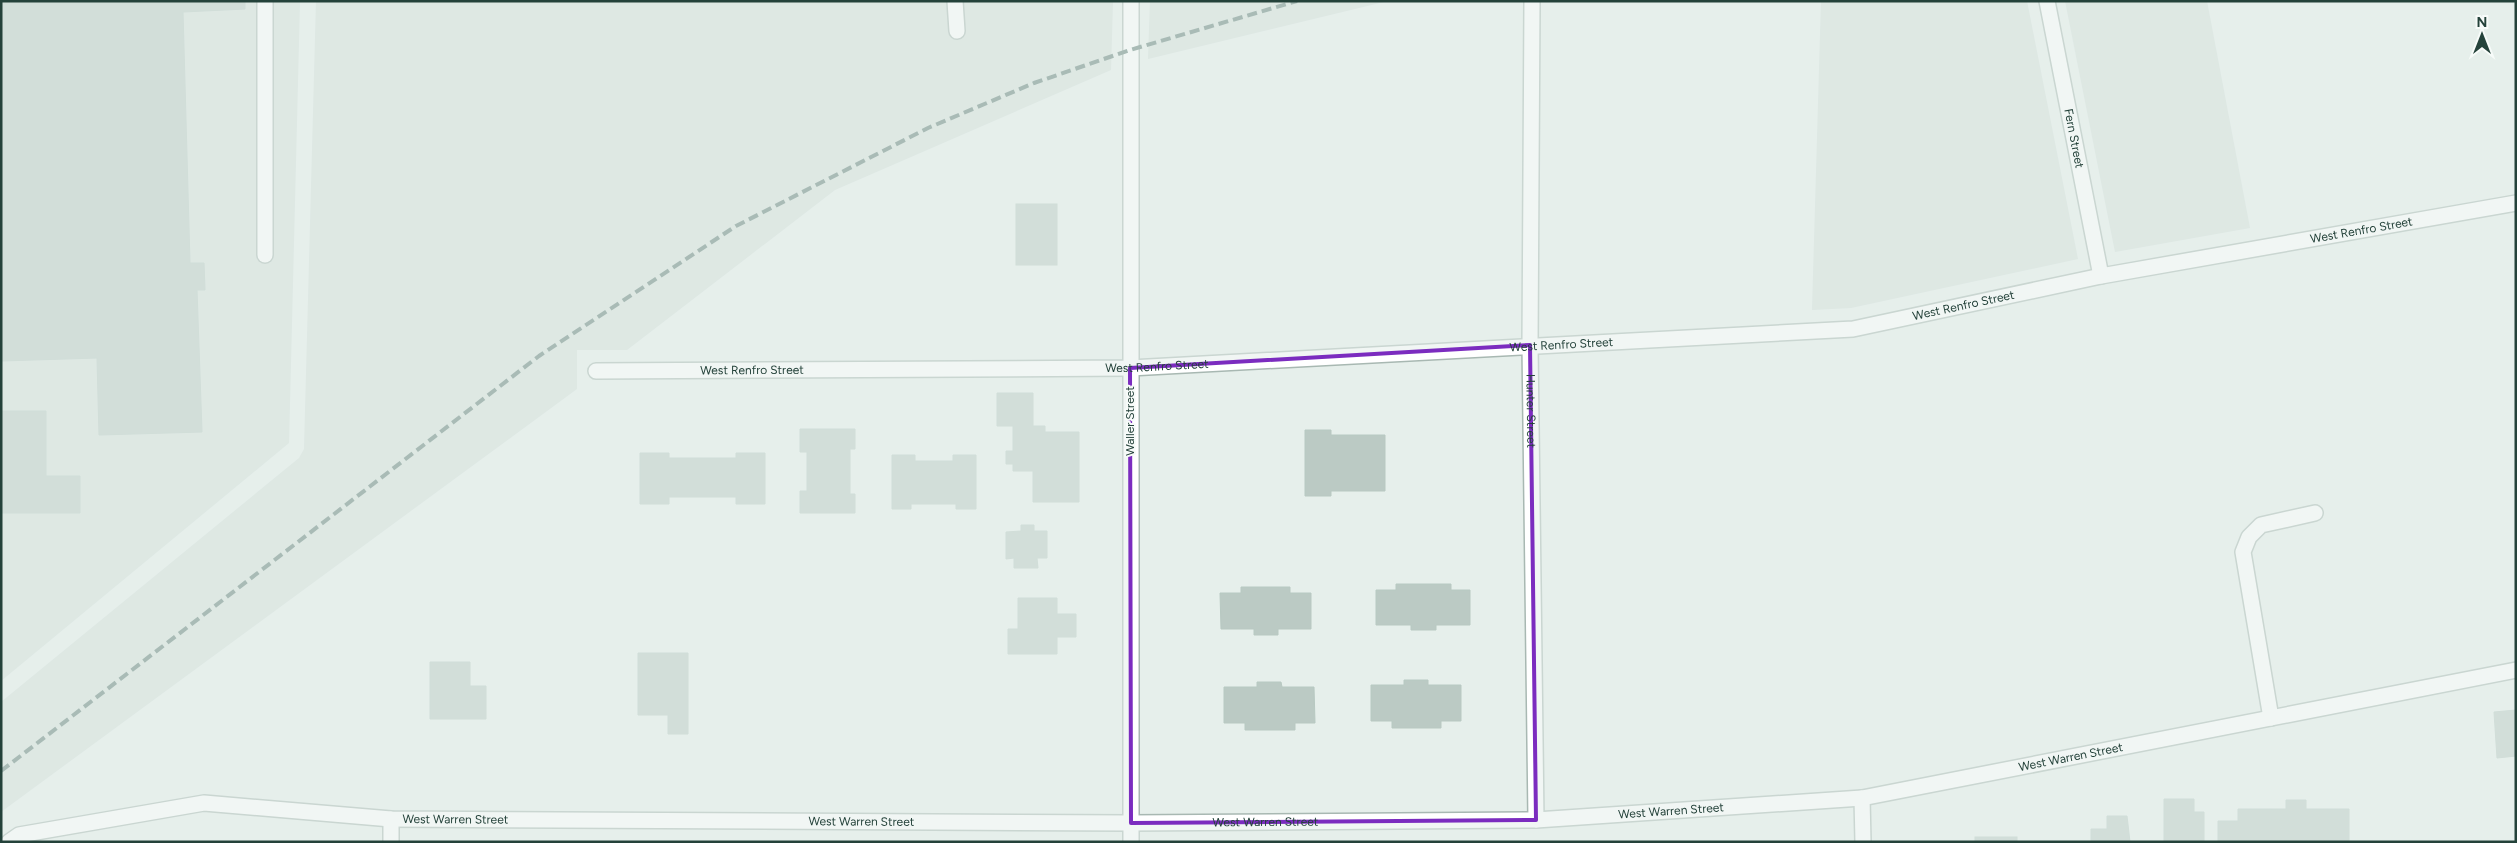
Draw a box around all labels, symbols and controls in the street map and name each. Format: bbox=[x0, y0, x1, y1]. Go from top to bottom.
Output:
north arrow bbox=[2457, 10, 2507, 60]
text: N bbox=[2477, 14, 2487, 31]
street label: Fern Street bbox=[2061, 107, 2087, 170]
street label: West Renfro Street bbox=[2309, 214, 2414, 246]
street label: West Renfro Street bbox=[1911, 288, 2016, 323]
street label: West Renfro Street bbox=[1509, 335, 1614, 355]
street label: West Renfro Street bbox=[1105, 357, 1210, 375]
street label: West Renfro Street bbox=[700, 363, 804, 377]
street label: Hunter Street bbox=[1523, 374, 1538, 449]
street label: Waller Street bbox=[1123, 386, 1137, 456]
street label: West Warren Street bbox=[2017, 740, 2124, 774]
street label: West Warren Street bbox=[1618, 800, 1725, 821]
street label: West Warren Street bbox=[402, 812, 509, 827]
street label: West Warren Street bbox=[808, 814, 915, 829]
street label: West Warren Street bbox=[1212, 815, 1319, 829]

